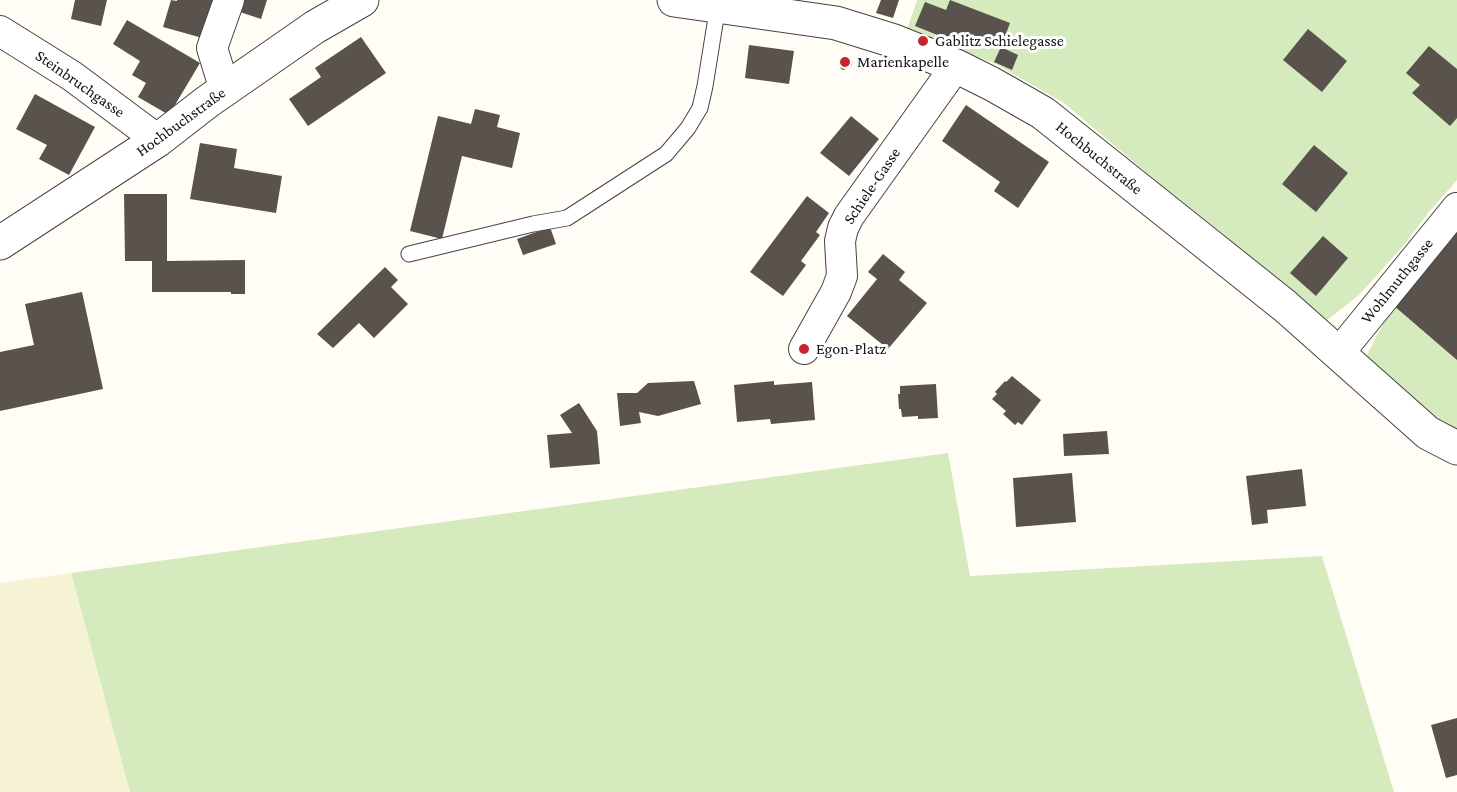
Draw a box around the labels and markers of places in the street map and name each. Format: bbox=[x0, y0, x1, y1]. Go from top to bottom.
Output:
place label: Gablitz Schielegasse bbox=[935, 31, 1064, 51]
marker: Gablitz Schielegasse bbox=[916, 34, 930, 48]
place label: Marienkapelle bbox=[857, 52, 949, 72]
marker: Marienkapelle bbox=[838, 55, 852, 69]
place label: Egon-Platz bbox=[816, 339, 886, 359]
marker: Egon-Platz bbox=[797, 342, 811, 356]

